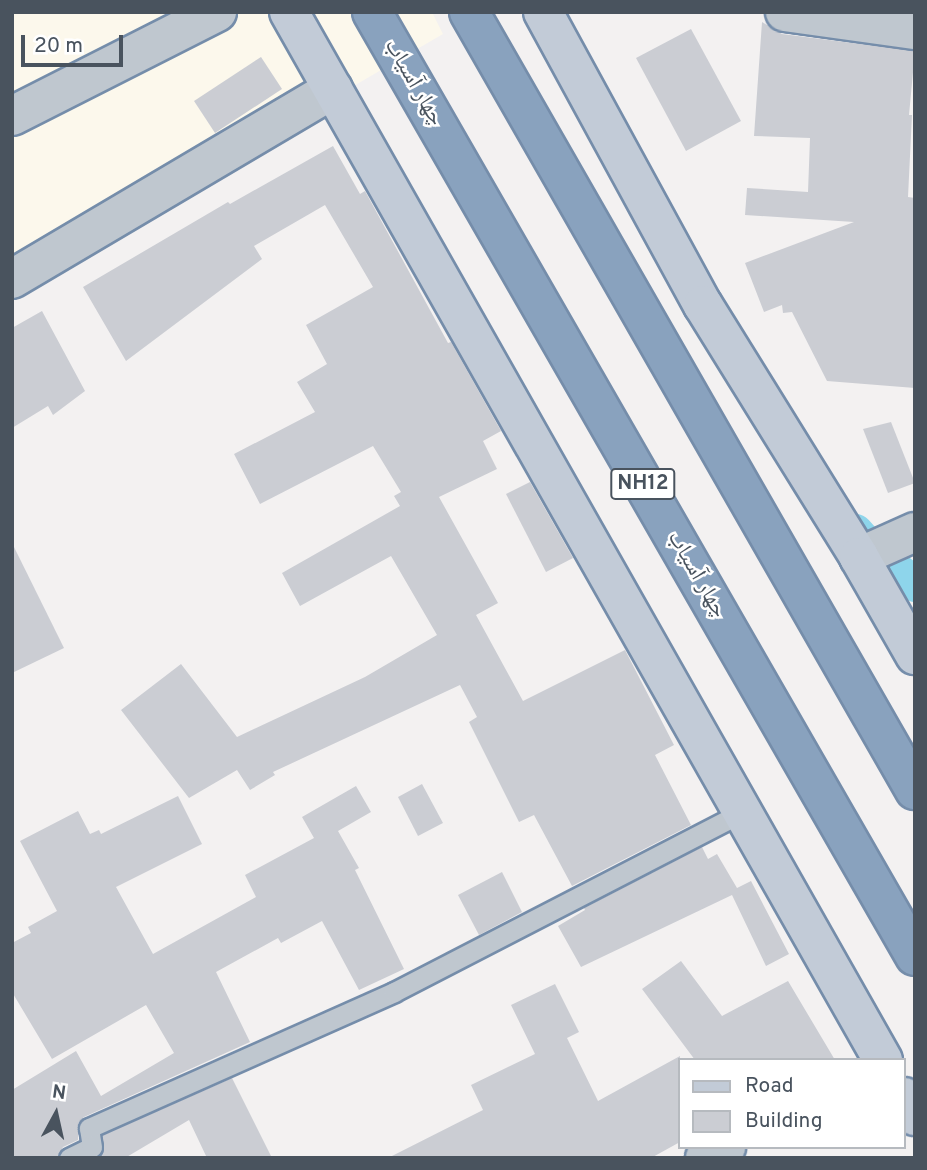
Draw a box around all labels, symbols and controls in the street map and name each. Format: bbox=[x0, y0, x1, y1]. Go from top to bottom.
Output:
scale bar bbox=[24, 21, 126, 65]
text: 20 m bbox=[34, 33, 83, 60]
street label: چهار آسیاب bbox=[377, 35, 449, 131]
road number: NH12 bbox=[610, 466, 676, 502]
street label: چهار آسیاب bbox=[660, 527, 732, 623]
legend bbox=[678, 1058, 906, 1149]
text: Road bbox=[745, 1073, 794, 1100]
north arrow bbox=[21, 1079, 91, 1149]
text: N bbox=[50, 1080, 67, 1106]
text: Building bbox=[745, 1108, 823, 1135]

